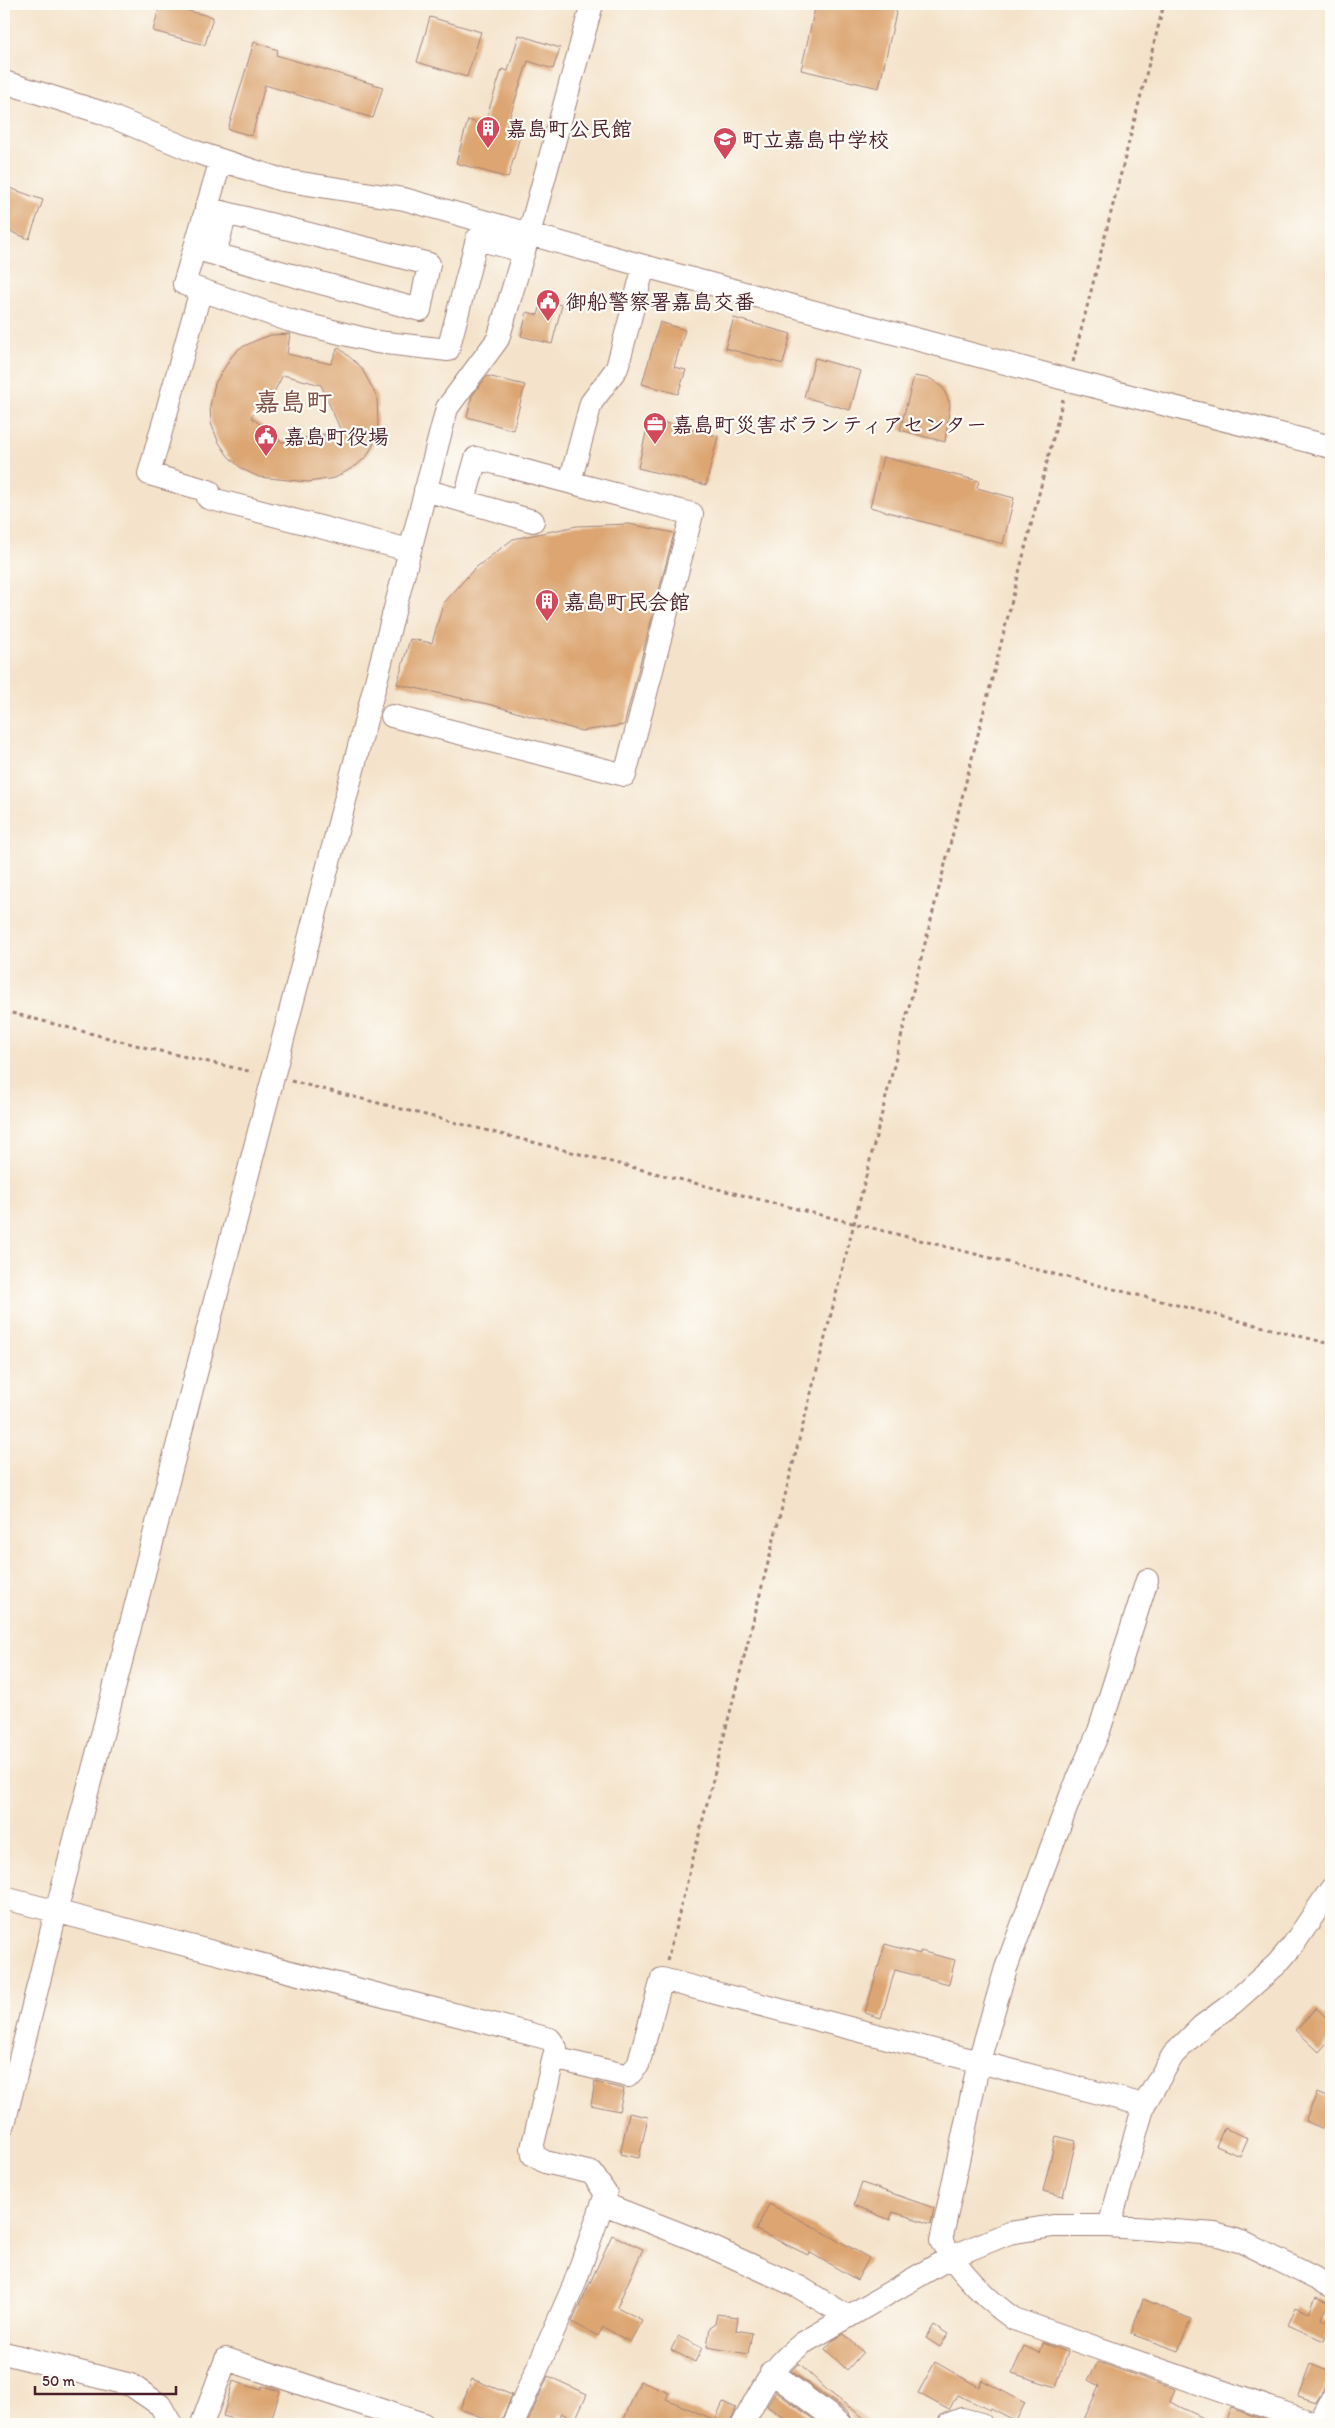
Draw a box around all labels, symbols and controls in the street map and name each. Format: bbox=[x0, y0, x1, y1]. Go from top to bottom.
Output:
building icon: 嘉島町公民館 bbox=[475, 115, 501, 149]
place label: 嘉島町公民館 bbox=[506, 116, 632, 141]
school or university icon: 町立嘉島中学校 bbox=[712, 126, 738, 160]
place label: 町立嘉島中学校 bbox=[742, 127, 889, 152]
public building icon: 御船警察署嘉島交番 bbox=[535, 288, 561, 322]
place label: 御船警察署嘉島交番 bbox=[566, 289, 755, 314]
district label: 嘉島町 bbox=[254, 386, 332, 418]
office icon: 嘉島町災害ボランティアセンター bbox=[642, 411, 668, 445]
place label: 嘉島町災害ボランティアセンター bbox=[672, 412, 987, 437]
public building icon: 嘉島町役場 bbox=[253, 423, 279, 457]
place label: 嘉島町役場 bbox=[284, 424, 389, 449]
building icon: 嘉島町民会館 bbox=[534, 588, 560, 622]
place label: 嘉島町民会館 bbox=[564, 589, 690, 614]
scale bar bbox=[35, 2363, 176, 2395]
text: 50 m bbox=[42, 2372, 75, 2390]

